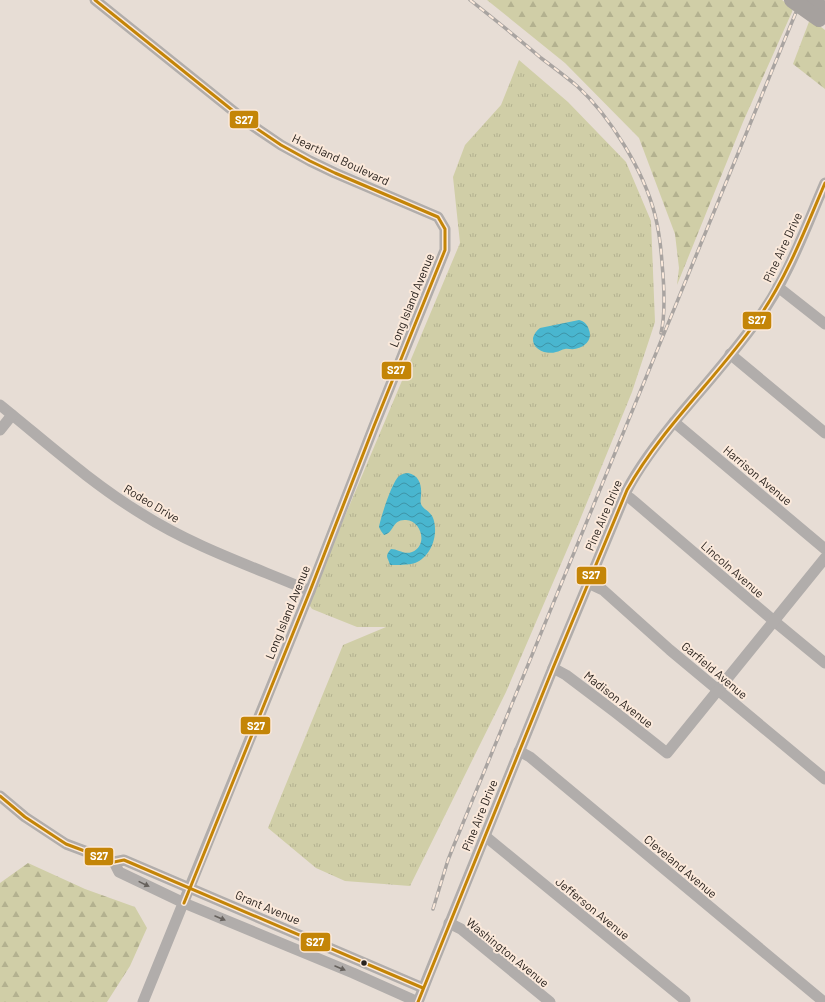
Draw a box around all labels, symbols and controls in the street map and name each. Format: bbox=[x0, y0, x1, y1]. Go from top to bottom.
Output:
line badge: S27 bbox=[229, 110, 259, 129]
text: S27 bbox=[235, 113, 254, 126]
street label: Heartland Boulevard bbox=[290, 130, 392, 188]
street label: Pine Aire Drive bbox=[760, 210, 804, 284]
street label: Long Island Avenue bbox=[386, 251, 436, 349]
line badge: S27 bbox=[742, 311, 772, 330]
text: S27 bbox=[748, 313, 767, 326]
line badge: S27 bbox=[381, 361, 412, 380]
text: S27 bbox=[387, 363, 406, 376]
street label: Harrison Avenue bbox=[721, 442, 795, 508]
street label: Pine Aire Drive bbox=[582, 478, 624, 552]
street label: Rodeo Drive bbox=[122, 481, 182, 525]
street label: Lincoln Avenue bbox=[699, 538, 767, 600]
street label: Long Island Avenue bbox=[262, 563, 312, 661]
line badge: S27 bbox=[576, 566, 607, 585]
text: S27 bbox=[582, 568, 601, 581]
street label: Garfield Avenue bbox=[679, 638, 751, 702]
street label: Madison Avenue bbox=[582, 668, 656, 730]
line badge: S27 bbox=[240, 716, 271, 735]
text: S27 bbox=[247, 719, 266, 732]
street label: Pine Aire Drive bbox=[458, 777, 500, 853]
street label: Cleveland Avenue bbox=[642, 832, 720, 900]
line badge: S27 bbox=[84, 847, 114, 866]
text: S27 bbox=[90, 849, 109, 862]
street label: Jefferson Avenue bbox=[553, 874, 633, 942]
one-way arrow bbox=[139, 881, 150, 887]
street label: Grant Avenue bbox=[233, 887, 303, 927]
street label: Washington Avenue bbox=[464, 914, 552, 990]
one-way arrow bbox=[214, 915, 226, 921]
line badge: S27 bbox=[300, 932, 331, 952]
text: S27 bbox=[306, 935, 325, 948]
unlabelled marker bbox=[359, 958, 369, 968]
one-way arrow bbox=[334, 965, 346, 971]

